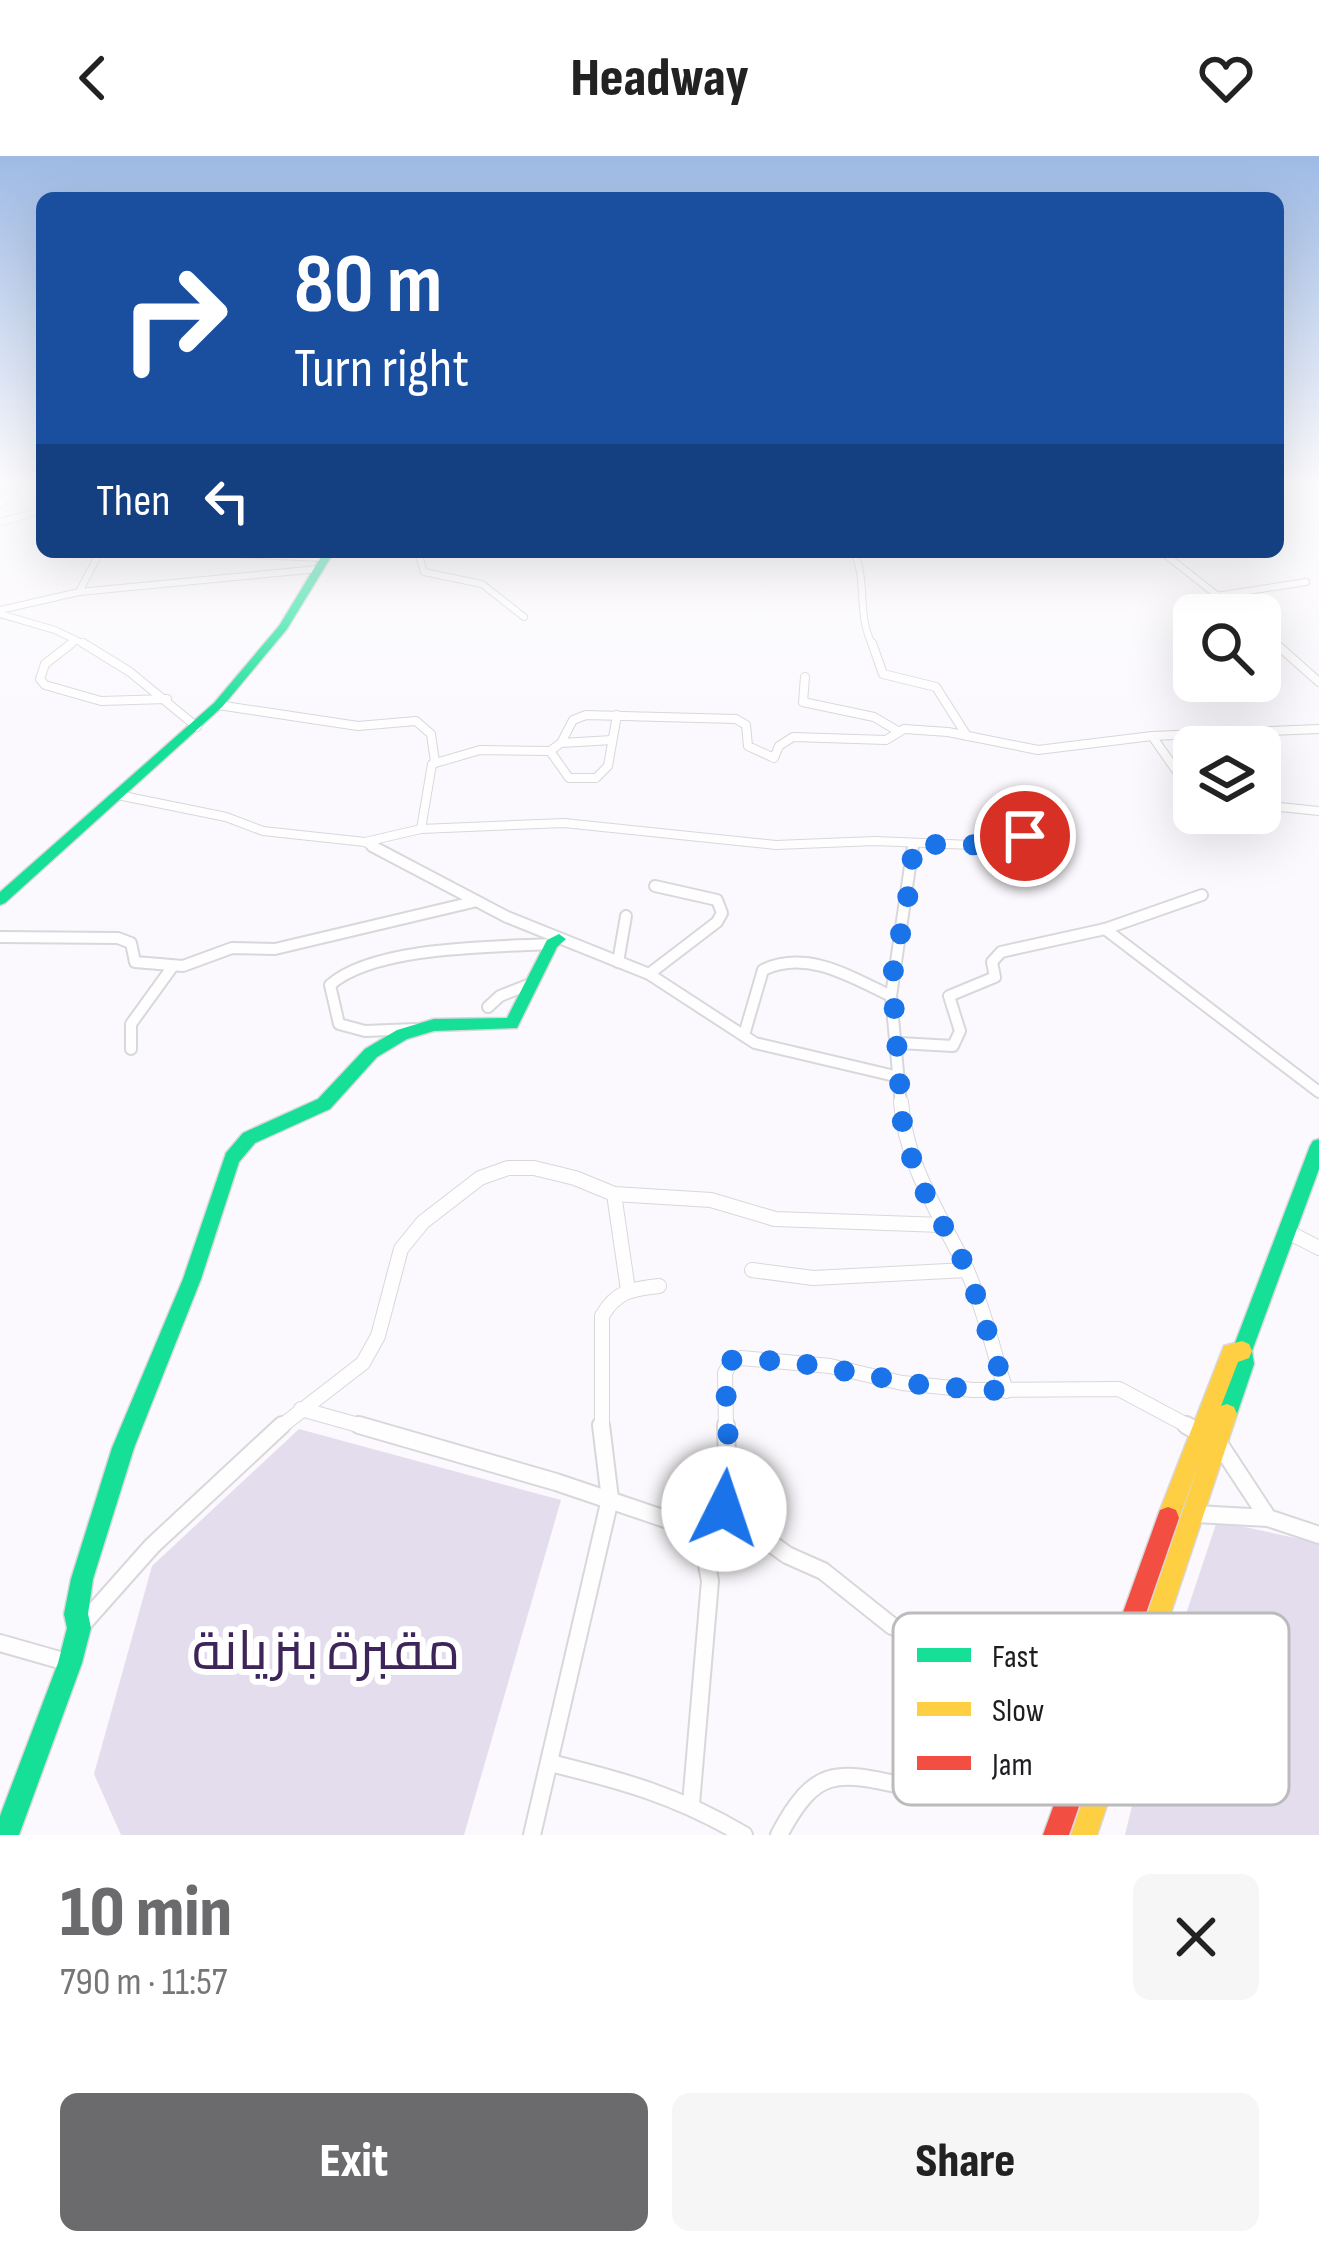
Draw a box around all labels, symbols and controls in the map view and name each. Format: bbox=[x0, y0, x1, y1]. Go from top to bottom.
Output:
icon: back bbox=[60, 45, 126, 111]
icon: heart bbox=[1193, 45, 1259, 111]
text: Headway bbox=[570, 46, 749, 111]
text: 80 m bbox=[294, 235, 442, 336]
icon: right bbox=[96, 240, 252, 396]
text: Turn right bbox=[294, 337, 469, 402]
icon: left bbox=[194, 468, 260, 534]
text: Then bbox=[96, 474, 170, 529]
map controls bbox=[1173, 594, 1281, 834]
button: search bbox=[1173, 594, 1281, 702]
button: layers bbox=[1173, 726, 1281, 834]
pin bbox=[974, 785, 1076, 887]
icon: arrive bbox=[992, 803, 1058, 869]
position arrow bbox=[661, 1446, 787, 1572]
legend bbox=[893, 1613, 1289, 1805]
park label: مقبرة بنزيانة bbox=[192, 1620, 460, 1685]
text: Fast bbox=[992, 1637, 1039, 1677]
text: Slow bbox=[992, 1691, 1044, 1731]
text: Jam bbox=[991, 1745, 1033, 1785]
text: 10 min bbox=[60, 1870, 232, 1957]
button: close bbox=[1133, 1874, 1259, 2000]
text: 790 m · 11:57 bbox=[60, 1959, 227, 2006]
button: Exit bbox=[60, 2093, 648, 2231]
button: Share bbox=[672, 2093, 1259, 2231]

